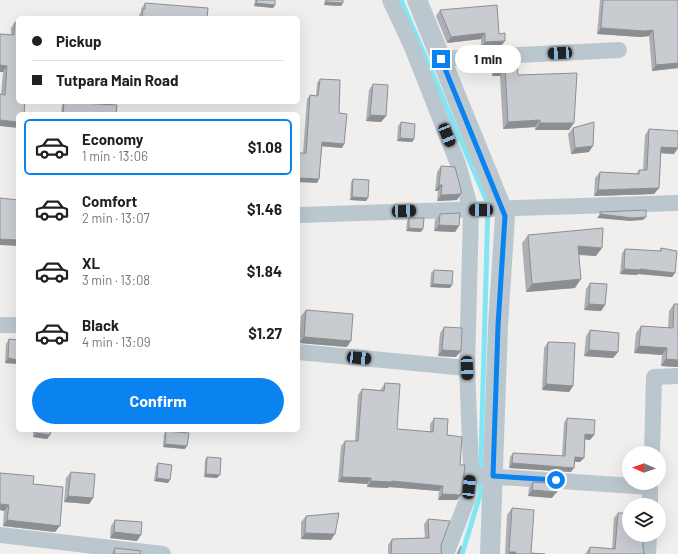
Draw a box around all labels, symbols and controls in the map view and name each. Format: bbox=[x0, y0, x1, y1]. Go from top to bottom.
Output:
text: Pickup bbox=[56, 32, 102, 50]
callout: 1 min bbox=[455, 45, 521, 73]
car bbox=[548, 46, 572, 60]
route end bbox=[432, 50, 450, 68]
text: 1 min bbox=[474, 51, 502, 67]
text: Tutpara Main Road bbox=[56, 71, 179, 89]
car bbox=[437, 122, 457, 148]
icon: car bbox=[34, 129, 70, 165]
text: Economy bbox=[82, 130, 143, 148]
text: $1.08 bbox=[248, 138, 282, 156]
text: 1 min · 13:06 bbox=[82, 148, 148, 164]
icon: car bbox=[34, 191, 70, 227]
text: Comfort bbox=[82, 192, 137, 210]
text: $1.46 bbox=[247, 200, 282, 218]
car bbox=[469, 204, 493, 216]
car bbox=[392, 205, 416, 217]
text: 2 min · 13:07 bbox=[82, 210, 150, 226]
icon: car bbox=[34, 253, 70, 289]
text: XL bbox=[82, 254, 100, 272]
text: $1.84 bbox=[247, 262, 282, 280]
text: 3 min · 13:08 bbox=[82, 272, 150, 288]
icon: car bbox=[34, 315, 70, 351]
text: Black bbox=[82, 316, 119, 334]
text: $1.27 bbox=[248, 324, 282, 342]
text: 4 min · 13:09 bbox=[82, 334, 151, 350]
car bbox=[346, 351, 372, 365]
car bbox=[461, 356, 473, 380]
button: Confirm bbox=[32, 378, 284, 424]
north arrow bbox=[622, 446, 666, 490]
map controls bbox=[622, 446, 666, 542]
route start bbox=[547, 471, 565, 489]
car bbox=[462, 474, 476, 500]
button: layers bbox=[622, 498, 666, 542]

